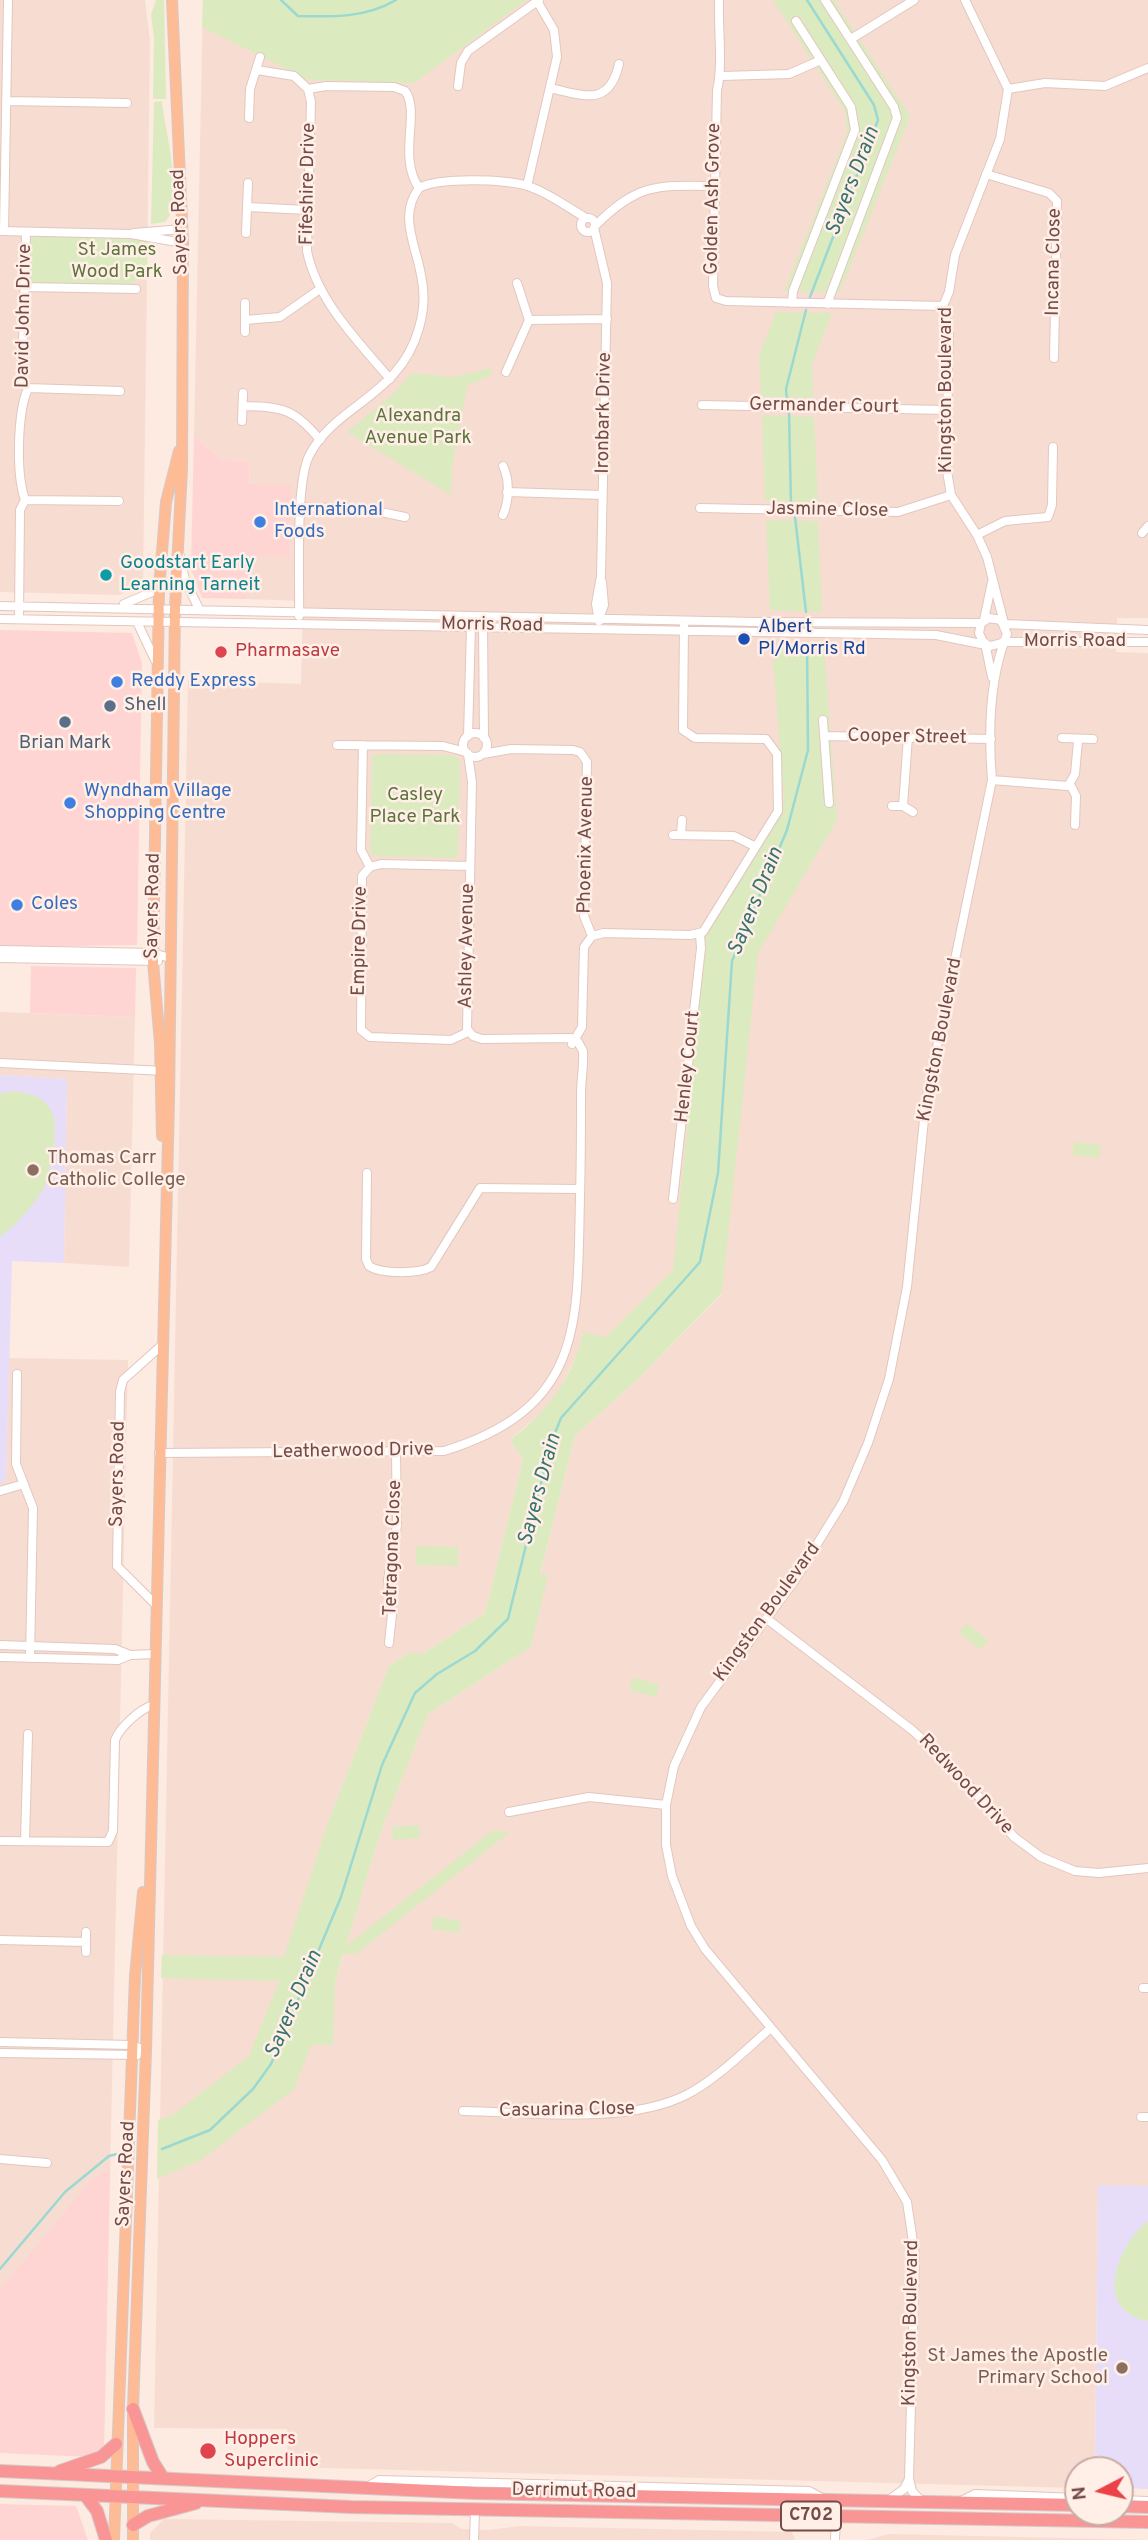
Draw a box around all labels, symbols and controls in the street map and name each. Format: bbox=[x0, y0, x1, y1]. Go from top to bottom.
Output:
street label: Fifeshire Drive bbox=[297, 123, 321, 245]
street label: Golden Ash Grove bbox=[701, 123, 727, 275]
water label: Sayers Drain bbox=[822, 124, 886, 240]
street label: Sayers Road bbox=[168, 169, 194, 275]
street label: Incana Close bbox=[1043, 208, 1067, 316]
park label: St James Wood Park bbox=[71, 240, 163, 284]
street label: David John Drive bbox=[12, 244, 38, 388]
street label: Kingston Boulevard bbox=[936, 307, 958, 473]
street label: Ironbark Drive bbox=[593, 352, 617, 474]
street label: Germander Court bbox=[749, 394, 899, 420]
park label: Alexandra Avenue Park bbox=[364, 406, 472, 450]
street label: Jasmine Close bbox=[766, 499, 888, 523]
place label: International Foods bbox=[274, 500, 383, 544]
marker: International Foods bbox=[252, 514, 268, 530]
place label: Goodstart Early Learning Tarneit bbox=[120, 553, 261, 597]
marker: Goodstart Early Learning Tarneit bbox=[98, 567, 114, 583]
street label: Morris Road bbox=[441, 614, 543, 638]
place label: Albert Pl/Morris Rd bbox=[758, 617, 866, 661]
marker: Albert Pl/Morris Rd bbox=[736, 631, 752, 647]
street label: Morris Road bbox=[1024, 631, 1126, 653]
place label: Pharmasave bbox=[235, 641, 340, 663]
marker: Pharmasave bbox=[213, 644, 229, 660]
place label: Reddy Express bbox=[131, 671, 256, 693]
marker: Reddy Express bbox=[109, 674, 125, 690]
place label: Shell bbox=[124, 695, 167, 717]
marker: Shell bbox=[102, 698, 118, 714]
marker: Brian Mark bbox=[57, 714, 73, 730]
street label: Cooper Street bbox=[847, 726, 967, 750]
place label: Brian Mark bbox=[19, 733, 111, 755]
street label: Phoenix Avenue bbox=[574, 776, 600, 914]
place label: Wyndham Village Shopping Centre bbox=[84, 781, 232, 825]
park label: Casley Place Park bbox=[370, 785, 460, 829]
marker: Wyndham Village Shopping Centre bbox=[62, 795, 78, 811]
water label: Sayers Drain bbox=[724, 844, 790, 960]
street label: Sayers Road bbox=[142, 853, 166, 959]
street label: Ashley Avenue bbox=[456, 883, 480, 1009]
street label: Empire Drive bbox=[349, 886, 373, 996]
place label: Coles bbox=[31, 894, 78, 916]
marker: Coles bbox=[9, 897, 25, 913]
street label: Kingston Boulevard bbox=[914, 956, 968, 1124]
street label: Henley Court bbox=[672, 1010, 706, 1124]
place label: Thomas Carr Catholic College bbox=[47, 1148, 185, 1192]
marker: Thomas Carr Catholic College bbox=[25, 1162, 41, 1178]
street label: Sayers Road bbox=[107, 1421, 131, 1527]
water label: Sayers Drain bbox=[514, 1431, 568, 1549]
street label: Leatherwood Drive bbox=[272, 1439, 434, 1465]
street label: Tetragona Close bbox=[380, 1480, 408, 1616]
street label: Kingston Boulevard bbox=[710, 1539, 826, 1687]
street label: Redwood Drive bbox=[913, 1730, 1017, 1840]
water label: Sayers Drain bbox=[261, 1947, 329, 2063]
street label: Casuarina Close bbox=[499, 2098, 635, 2124]
street label: Sayers Road bbox=[113, 2120, 141, 2228]
street label: Kingston Boulevard bbox=[899, 2240, 925, 2406]
place label: St James the Apostle Primary School bbox=[927, 2346, 1108, 2390]
marker: St James the Apostle Primary School bbox=[1114, 2360, 1130, 2376]
place label: Hoppers Superclinic bbox=[224, 2429, 319, 2473]
marker: Hoppers Superclinic bbox=[198, 2441, 218, 2461]
north arrow bbox=[1064, 2456, 1134, 2526]
street label: Derrimut Road bbox=[511, 2480, 637, 2504]
text: N bbox=[1067, 2485, 1093, 2502]
road number: C702 bbox=[781, 2502, 841, 2530]

